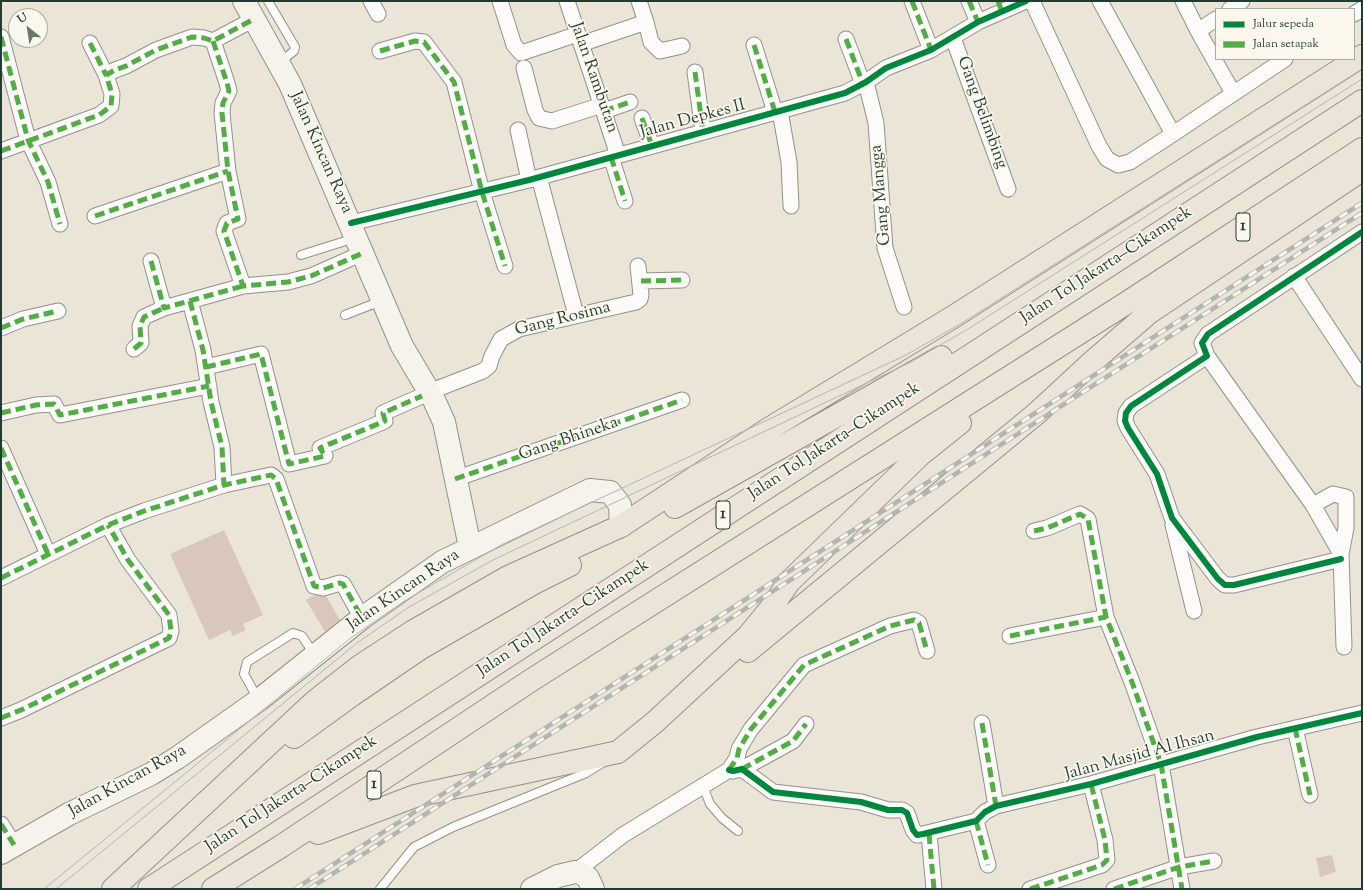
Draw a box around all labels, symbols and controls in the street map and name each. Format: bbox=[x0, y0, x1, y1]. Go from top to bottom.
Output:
north arrow bbox=[8, 8, 48, 48]
legend bbox=[1215, 8, 1355, 60]
text: U bbox=[15, 9, 30, 28]
text: Jalur sepeda bbox=[1253, 15, 1314, 33]
street label: Jalan Rambutan bbox=[565, 20, 621, 136]
text: Jalan setapak bbox=[1253, 35, 1319, 53]
street label: Gang Belimbing bbox=[951, 54, 1011, 172]
street label: Jalan Kincan Raya bbox=[284, 89, 356, 217]
street label: Jalan Depkes II bbox=[638, 96, 748, 144]
street label: Gang Mangga bbox=[867, 144, 897, 246]
street label: Jalan Tol Jakarta–Cikampek bbox=[1017, 203, 1197, 329]
road number: 1 bbox=[1236, 213, 1250, 241]
street label: Gang Rosima bbox=[513, 298, 613, 342]
street label: Jalan Tol Jakarta–Cikampek bbox=[745, 379, 925, 505]
street label: Gang Bhineka bbox=[517, 413, 621, 467]
road number: 1 bbox=[716, 501, 730, 529]
street label: Jalan Kincan Raya bbox=[344, 546, 464, 636]
street label: Jalan Tol Jakarta–Cikampek bbox=[474, 556, 654, 682]
street label: Jalan Masjid Al Ihsan bbox=[1063, 726, 1217, 786]
street label: Jalan Tol Jakarta–Cikampek bbox=[202, 732, 382, 858]
street label: Jalan Kincan Raya bbox=[66, 741, 190, 823]
road number: 1 bbox=[367, 771, 381, 799]

